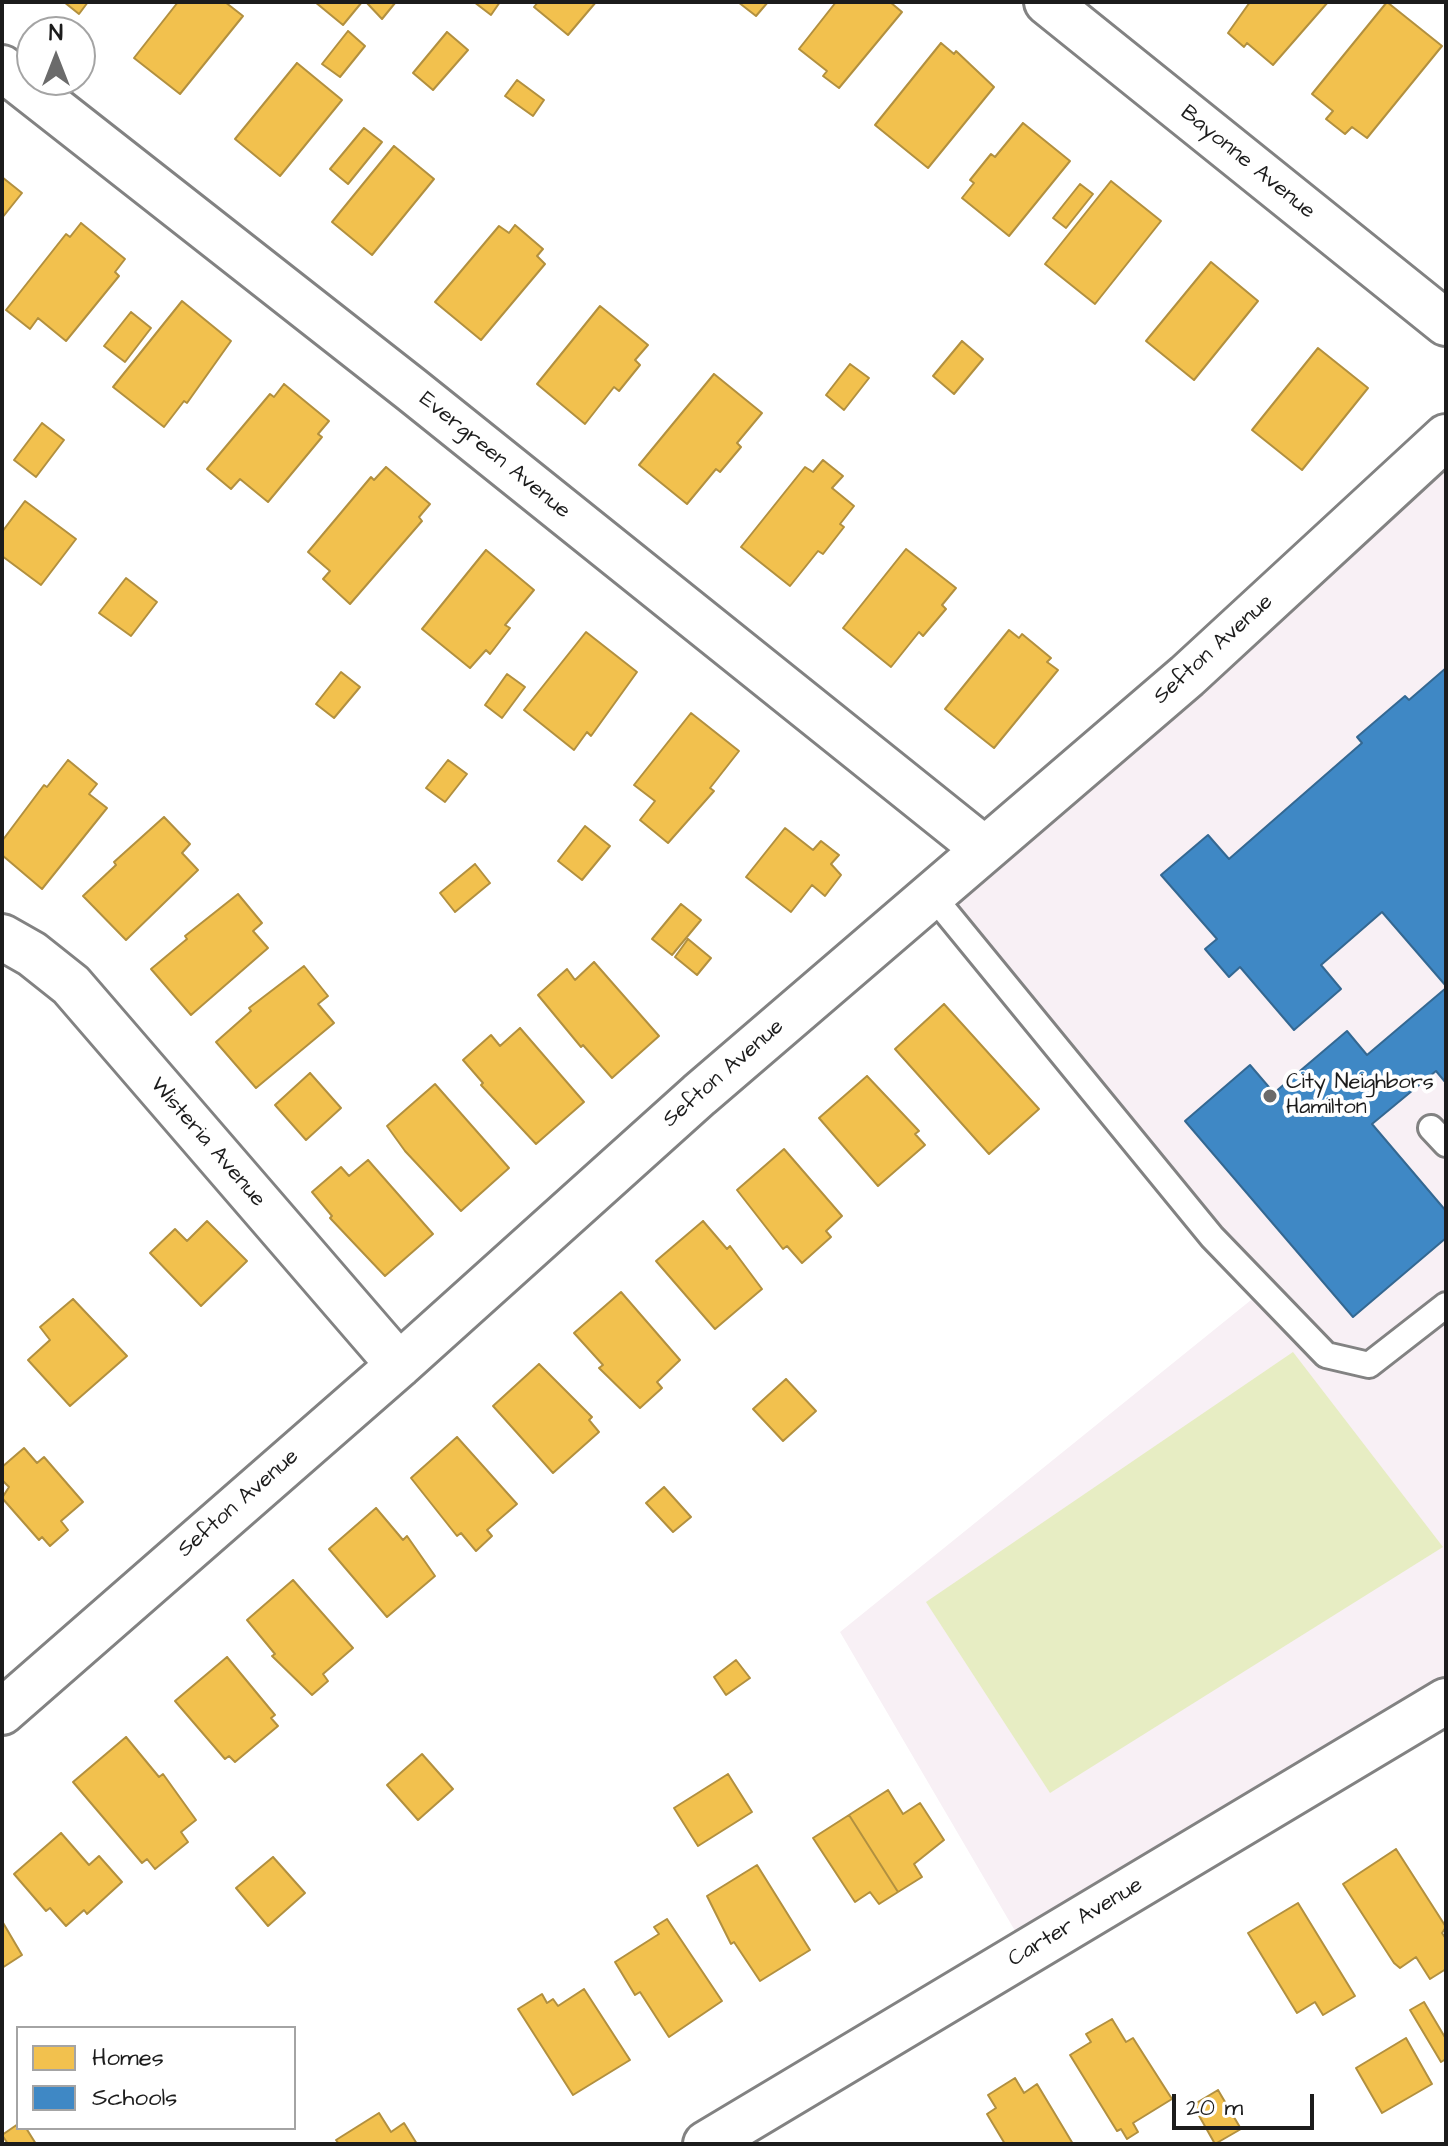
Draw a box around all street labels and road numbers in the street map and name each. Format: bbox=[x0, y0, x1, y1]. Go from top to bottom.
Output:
street label: Bayonne Avenue bbox=[1174, 101, 1320, 225]
street label: Evergreen Avenue bbox=[413, 387, 575, 525]
street label: Sefton Avenue bbox=[1149, 589, 1279, 711]
street label: Sefton Avenue bbox=[658, 1014, 790, 1134]
street label: Wisteria Avenue bbox=[144, 1073, 270, 1213]
street label: Sefton Avenue bbox=[173, 1444, 305, 1564]
street label: Carter Avenue bbox=[1004, 1873, 1148, 1973]

